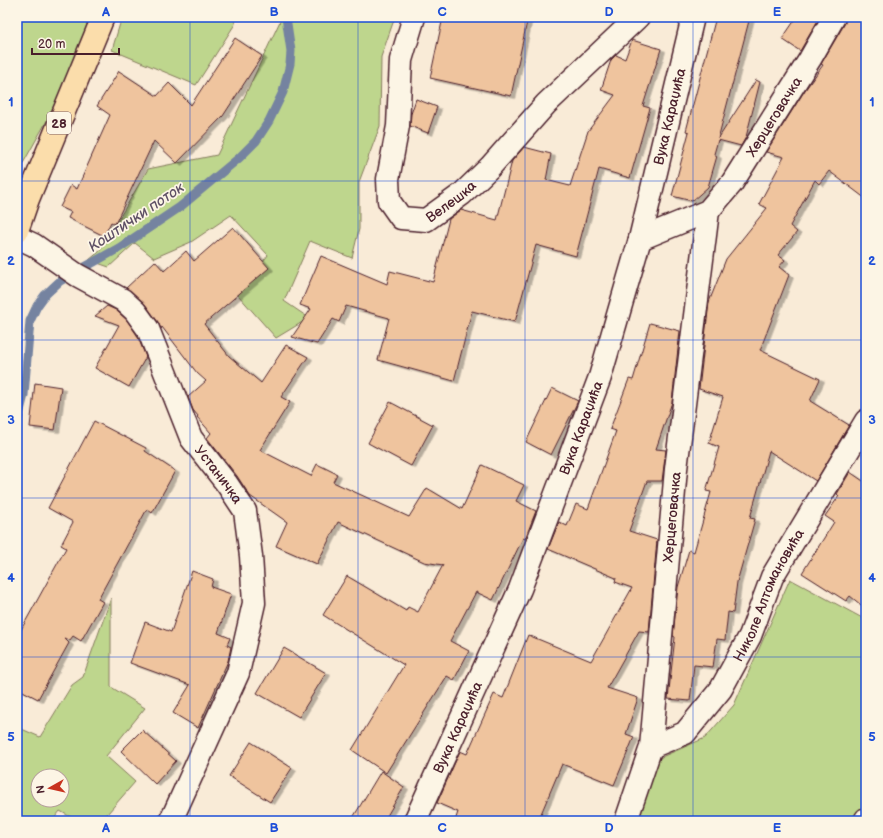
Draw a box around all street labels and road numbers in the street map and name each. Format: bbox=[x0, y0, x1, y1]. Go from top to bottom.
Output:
street label: Вука Караџића bbox=[650, 66, 690, 167]
street label: Херцеговачка bbox=[743, 73, 806, 160]
road number: 28 bbox=[47, 112, 71, 134]
street label: Велешка bbox=[423, 177, 480, 226]
street label: Вука Караџића bbox=[556, 378, 607, 477]
street label: Устаничка bbox=[191, 442, 246, 508]
street label: Херцеговачка bbox=[660, 470, 685, 563]
street label: Николе Алтомановића bbox=[730, 525, 808, 665]
street label: Вука Караџића bbox=[430, 678, 486, 776]

